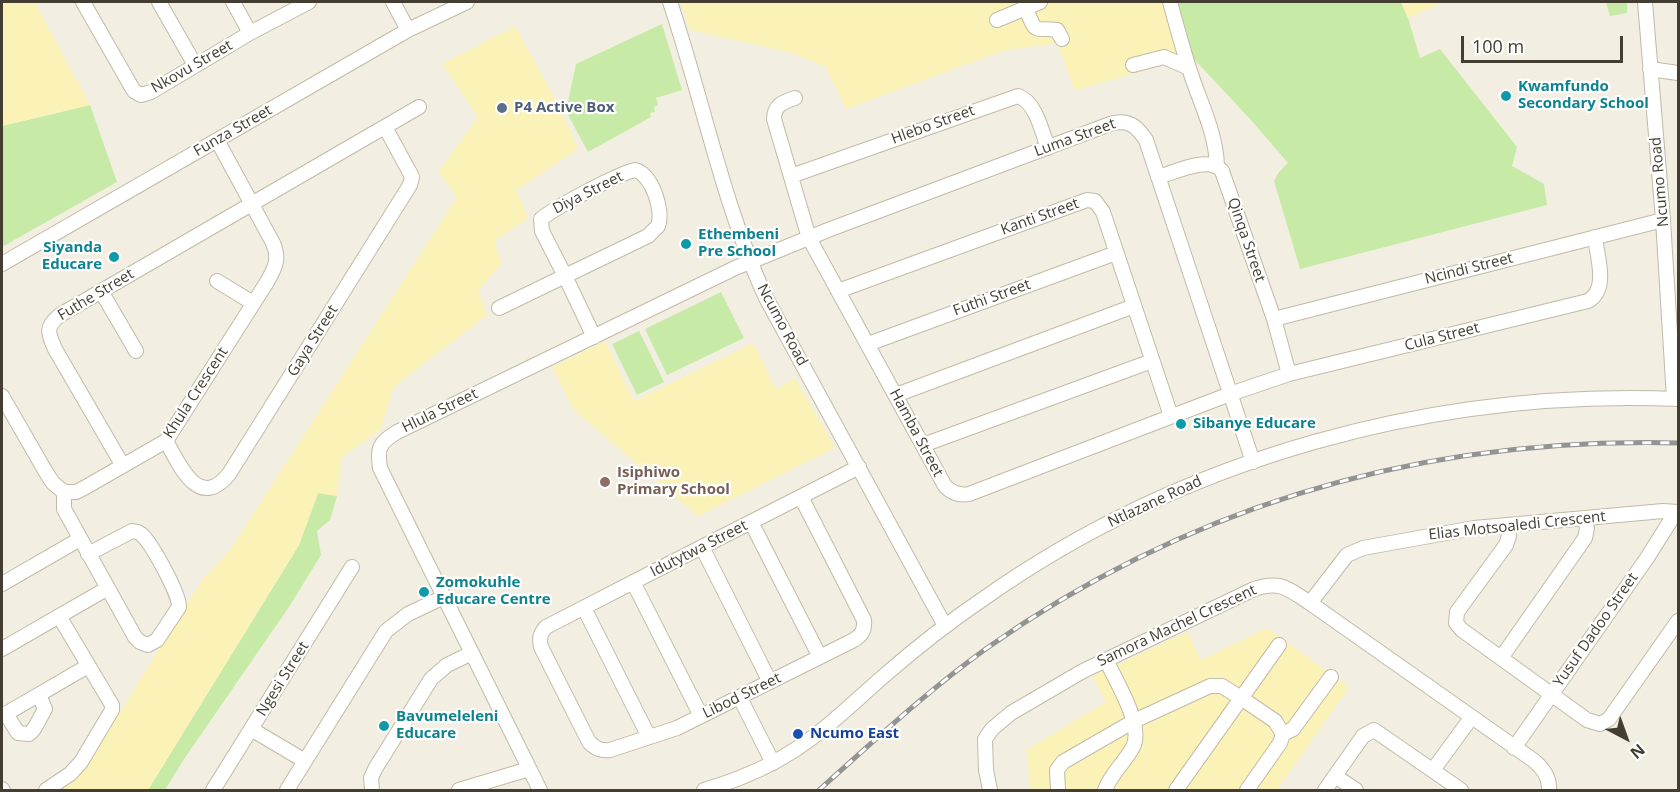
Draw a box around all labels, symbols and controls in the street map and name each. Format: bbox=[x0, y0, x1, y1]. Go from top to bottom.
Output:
scale bar bbox=[1464, 24, 1626, 62]
text: 100 m bbox=[1472, 34, 1524, 58]
street label: Nkovu Street bbox=[148, 37, 236, 97]
place label: Kwamfundo Secondary School bbox=[1518, 78, 1649, 113]
marker: Kwamfundo Secondary School bbox=[1499, 89, 1513, 103]
place label: P4 Active Box bbox=[514, 99, 614, 117]
street label: Funza Street bbox=[191, 101, 275, 161]
marker: P4 Active Box bbox=[495, 101, 509, 115]
street label: Hlebo Street bbox=[889, 102, 977, 148]
street label: Luma Street bbox=[1032, 115, 1118, 161]
street label: Ncumo Road bbox=[1647, 136, 1673, 228]
street label: Diya Street bbox=[550, 168, 626, 218]
street label: Kanti Street bbox=[999, 195, 1081, 239]
street label: Qinqa Street bbox=[1223, 195, 1269, 285]
place label: Ethembeni Pre School bbox=[698, 226, 779, 261]
marker: Ethembeni Pre School bbox=[679, 237, 693, 251]
place label: Siyanda Educare bbox=[42, 239, 102, 274]
street label: Ncindi Street bbox=[1423, 249, 1515, 289]
marker: Siyanda Educare bbox=[107, 250, 121, 264]
street label: Futhe Street bbox=[55, 265, 137, 325]
street label: Futhi Street bbox=[951, 276, 1033, 320]
street label: Ncumo Road bbox=[753, 281, 811, 369]
street label: Gaya Street bbox=[284, 302, 342, 380]
street label: Cula Street bbox=[1403, 319, 1481, 355]
street label: Khula Crescent bbox=[160, 344, 232, 442]
street label: Hlula Street bbox=[399, 385, 481, 437]
street label: Hamba Street bbox=[885, 386, 947, 480]
place label: Sibanye Educare bbox=[1193, 415, 1316, 433]
marker: Sibanye Educare bbox=[1174, 417, 1188, 431]
place label: Isiphiwo Primary School bbox=[617, 464, 730, 499]
street label: Ntlazane Road bbox=[1105, 472, 1205, 532]
marker: Isiphiwo Primary School bbox=[598, 475, 612, 489]
street label: Elias Motsoaledi Crescent bbox=[1428, 508, 1606, 544]
street label: Idutytwa Street bbox=[647, 517, 751, 581]
street label: Yusuf Dadoo Street bbox=[1550, 570, 1642, 690]
place label: Zomokuhle Educare Centre bbox=[436, 574, 551, 609]
street label: Samora Machel Crescent bbox=[1095, 581, 1259, 671]
marker: Zomokuhle Educare Centre bbox=[417, 585, 431, 599]
street label: Ngesi Street bbox=[253, 638, 313, 720]
street label: Libod Street bbox=[700, 669, 784, 723]
place label: Bavumeleleni Educare bbox=[396, 708, 498, 743]
north arrow bbox=[1596, 708, 1656, 768]
marker: Bavumeleleni Educare bbox=[377, 719, 391, 733]
place label: Ncumo East bbox=[810, 725, 899, 743]
marker: Ncumo East bbox=[791, 727, 805, 741]
text: N bbox=[1626, 739, 1650, 764]

